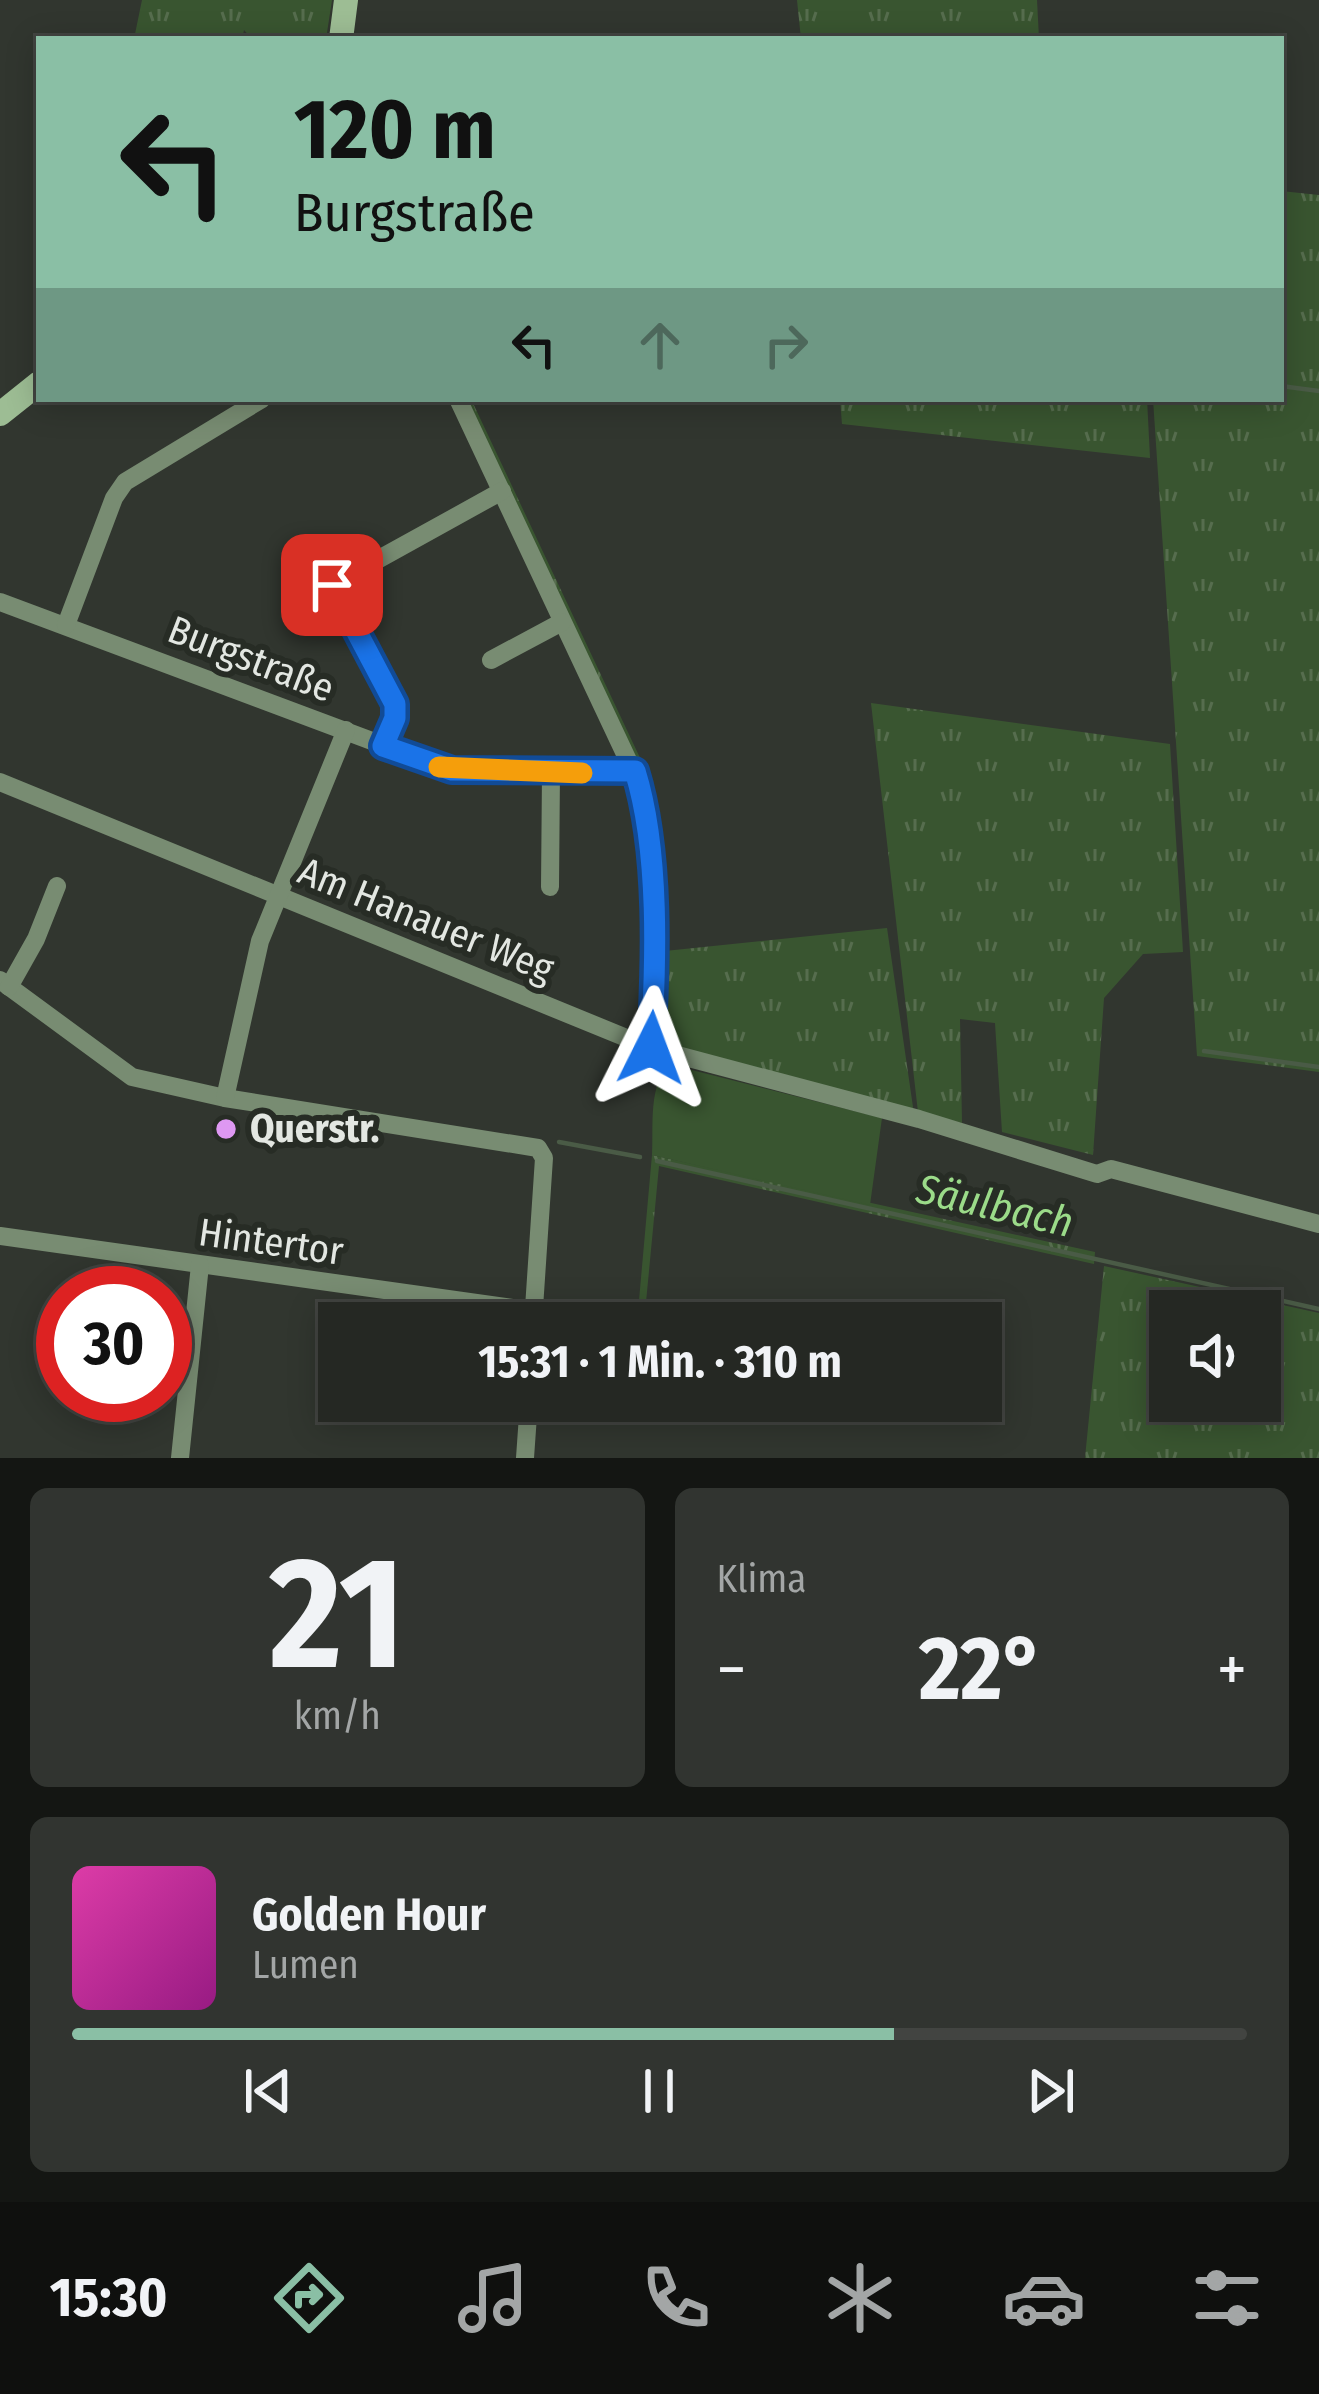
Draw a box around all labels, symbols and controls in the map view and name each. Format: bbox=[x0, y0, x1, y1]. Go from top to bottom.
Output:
text: 120 m bbox=[294, 79, 496, 180]
icon: left bbox=[96, 84, 252, 240]
text: Burgstraße bbox=[294, 181, 535, 245]
icon: left bbox=[501, 312, 567, 378]
icon: ahead bbox=[627, 312, 693, 378]
icon: right bbox=[753, 312, 819, 378]
pin bbox=[281, 534, 383, 636]
icon: arrive bbox=[299, 552, 365, 618]
street label: Burgstraße bbox=[162, 606, 340, 712]
street label: Am Hanauer Weg bbox=[292, 848, 561, 992]
position arrow bbox=[588, 985, 714, 1111]
place label: Querstr. bbox=[250, 1106, 379, 1152]
marker: Querstr. bbox=[213, 1116, 239, 1142]
water label: Säulbach bbox=[911, 1164, 1078, 1248]
street label: Hintertor bbox=[196, 1209, 347, 1275]
speed limit sign: 30 bbox=[36, 1266, 192, 1422]
map controls bbox=[1149, 1290, 1281, 1422]
button: sound bbox=[1149, 1290, 1281, 1422]
text: 15:31 · 1 Min. · 310 m bbox=[478, 1335, 842, 1389]
text: 21 bbox=[269, 1521, 405, 1708]
text: Klima bbox=[717, 1556, 806, 1602]
text: 22° bbox=[919, 1615, 1044, 1723]
text: − bbox=[717, 1630, 746, 1709]
text: + bbox=[1217, 1630, 1247, 1709]
text: km/h bbox=[294, 1693, 381, 1739]
text: Golden Hour bbox=[252, 1888, 486, 1942]
text: Lumen bbox=[252, 1942, 359, 1988]
icon: previous bbox=[235, 2058, 301, 2124]
icon: pause bbox=[626, 2058, 692, 2124]
icon: next bbox=[1018, 2058, 1084, 2124]
icon: directions bbox=[267, 2256, 351, 2340]
icon: music bbox=[451, 2256, 535, 2340]
icon: phone bbox=[634, 2256, 718, 2340]
icon: climate bbox=[818, 2256, 902, 2340]
icon: car bbox=[1002, 2256, 1086, 2340]
icon: filters bbox=[1185, 2256, 1269, 2340]
text: 15:30 bbox=[50, 2266, 167, 2330]

